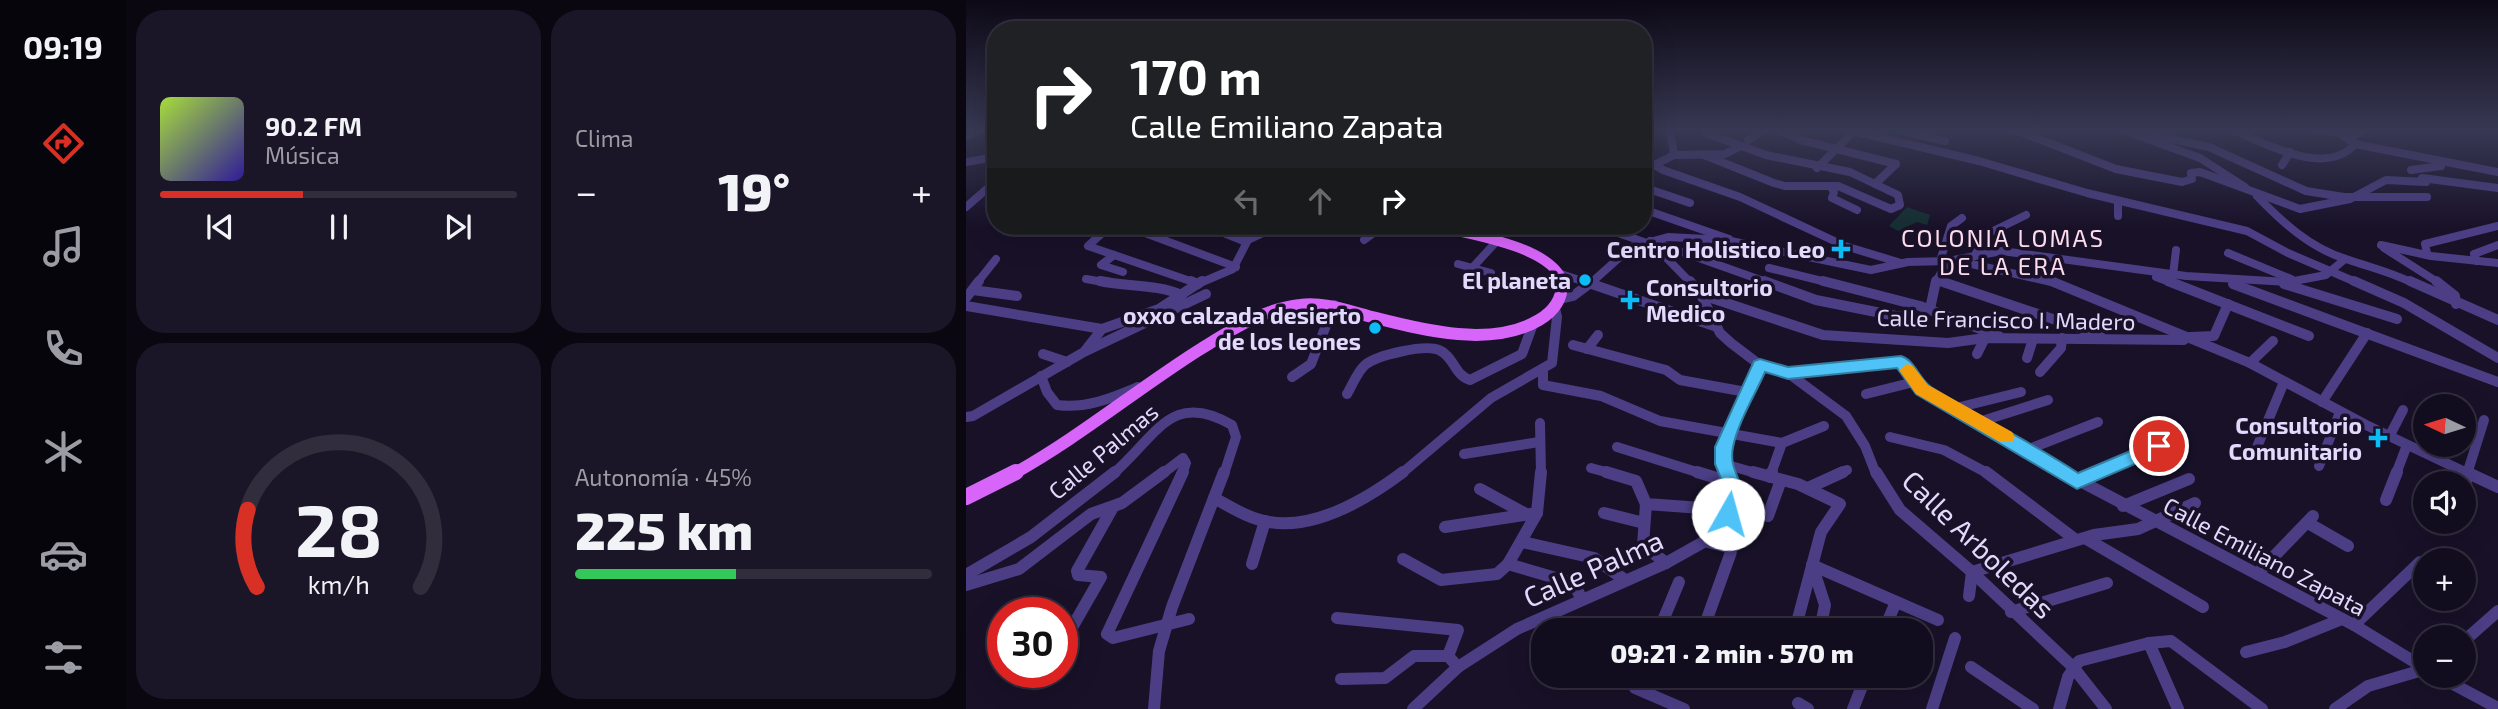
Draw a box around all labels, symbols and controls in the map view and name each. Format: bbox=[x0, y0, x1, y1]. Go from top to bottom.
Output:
text: 09:19 bbox=[23, 27, 103, 65]
text: 170 m bbox=[1130, 46, 1262, 105]
icon: right bbox=[1015, 49, 1106, 140]
text: Calle Emiliano Zapata bbox=[1130, 106, 1444, 144]
text: 90.2 FM bbox=[265, 110, 362, 141]
icon: directions bbox=[39, 119, 88, 168]
text: Clima bbox=[575, 124, 633, 152]
text: Música bbox=[265, 141, 340, 169]
text: 19° bbox=[718, 159, 790, 221]
text: − bbox=[575, 168, 597, 214]
text: + bbox=[911, 168, 932, 214]
icon: left bbox=[1228, 182, 1266, 220]
icon: ahead bbox=[1301, 182, 1339, 220]
icon: right bbox=[1374, 182, 1412, 220]
icon: previous bbox=[201, 208, 239, 246]
icon: pause bbox=[320, 208, 358, 246]
icon: next bbox=[439, 208, 477, 246]
icon: music bbox=[39, 222, 88, 271]
district label: COLONIA LOMAS DE LA ERA bbox=[1901, 223, 2105, 280]
place label: Centro Holistico Leo bbox=[1607, 235, 1825, 263]
marker: Centro Holistico Leo bbox=[1831, 239, 1851, 259]
place label: El planeta bbox=[1462, 266, 1571, 294]
marker: El planeta bbox=[1577, 272, 1593, 288]
place label: Consultorio Medico bbox=[1646, 273, 1773, 327]
marker: Consultorio Medico bbox=[1620, 290, 1640, 310]
place label: oxxo calzada desierto de los leones bbox=[1123, 301, 1361, 355]
street label: Calle Francisco I. Madero bbox=[1876, 303, 2136, 335]
marker: oxxo calzada desierto de los leones bbox=[1367, 320, 1383, 336]
icon: phone bbox=[39, 324, 88, 373]
north arrow bbox=[2413, 394, 2476, 457]
map controls bbox=[2413, 394, 2476, 688]
street label: Calle Palmas bbox=[1043, 397, 1163, 505]
place label: Consultorio Comunitario bbox=[2229, 411, 2362, 465]
pin bbox=[2129, 416, 2189, 476]
icon: climate bbox=[39, 427, 88, 476]
icon: arrive bbox=[2140, 427, 2178, 465]
marker: Consultorio Comunitario bbox=[2368, 428, 2388, 448]
text: Autonomía · 45% bbox=[575, 463, 752, 491]
street label: Calle Arboledas bbox=[1896, 463, 2062, 625]
button: sound bbox=[2413, 471, 2476, 534]
position arrow bbox=[1691, 477, 1765, 551]
text: 28 bbox=[295, 484, 382, 572]
street label: Calle Emiliano Zapata bbox=[2159, 491, 2371, 621]
text: 225 km bbox=[575, 498, 753, 560]
street label: Calle Palma bbox=[1518, 522, 1668, 614]
icon: car bbox=[39, 530, 88, 579]
button: + bbox=[2413, 548, 2476, 611]
text: km/h bbox=[307, 569, 370, 599]
speed limit sign: 30 bbox=[987, 597, 1078, 688]
button: − bbox=[2413, 625, 2476, 688]
icon: filters bbox=[39, 633, 88, 682]
text: 09:21 · 2 min · 570 m bbox=[1610, 637, 1854, 668]

